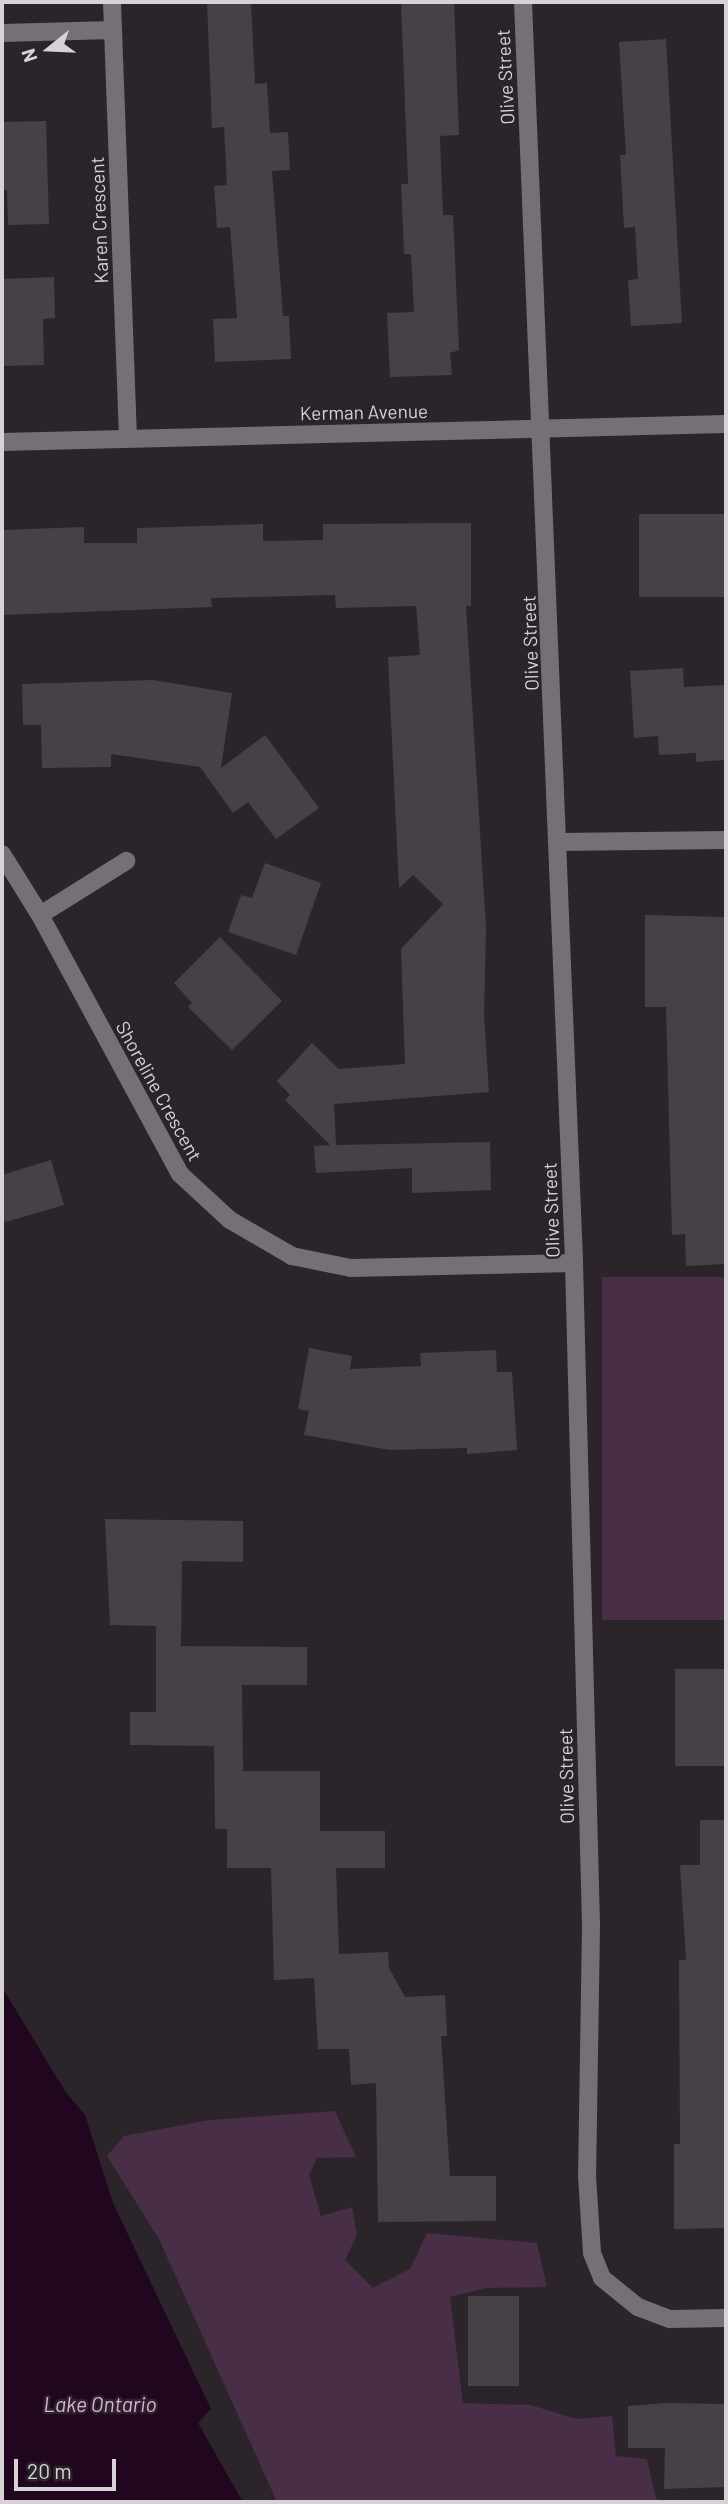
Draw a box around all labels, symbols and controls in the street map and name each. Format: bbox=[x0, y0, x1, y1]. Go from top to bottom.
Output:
north arrow bbox=[14, 14, 84, 84]
street label: Olive Street bbox=[491, 29, 519, 125]
text: N bbox=[16, 46, 41, 65]
street label: Karen Crescent bbox=[85, 156, 113, 284]
street label: Kerman Avenue bbox=[300, 399, 428, 425]
street label: Olive Street bbox=[517, 595, 543, 691]
street label: Shoreline Crescent bbox=[111, 1017, 207, 1165]
street label: Olive Street bbox=[538, 1162, 564, 1258]
street label: Olive Street bbox=[554, 1728, 578, 1824]
water label: Lake Ontario bbox=[43, 2391, 157, 2417]
scale bar bbox=[18, 2444, 119, 2488]
text: 20 m bbox=[27, 2458, 72, 2483]

